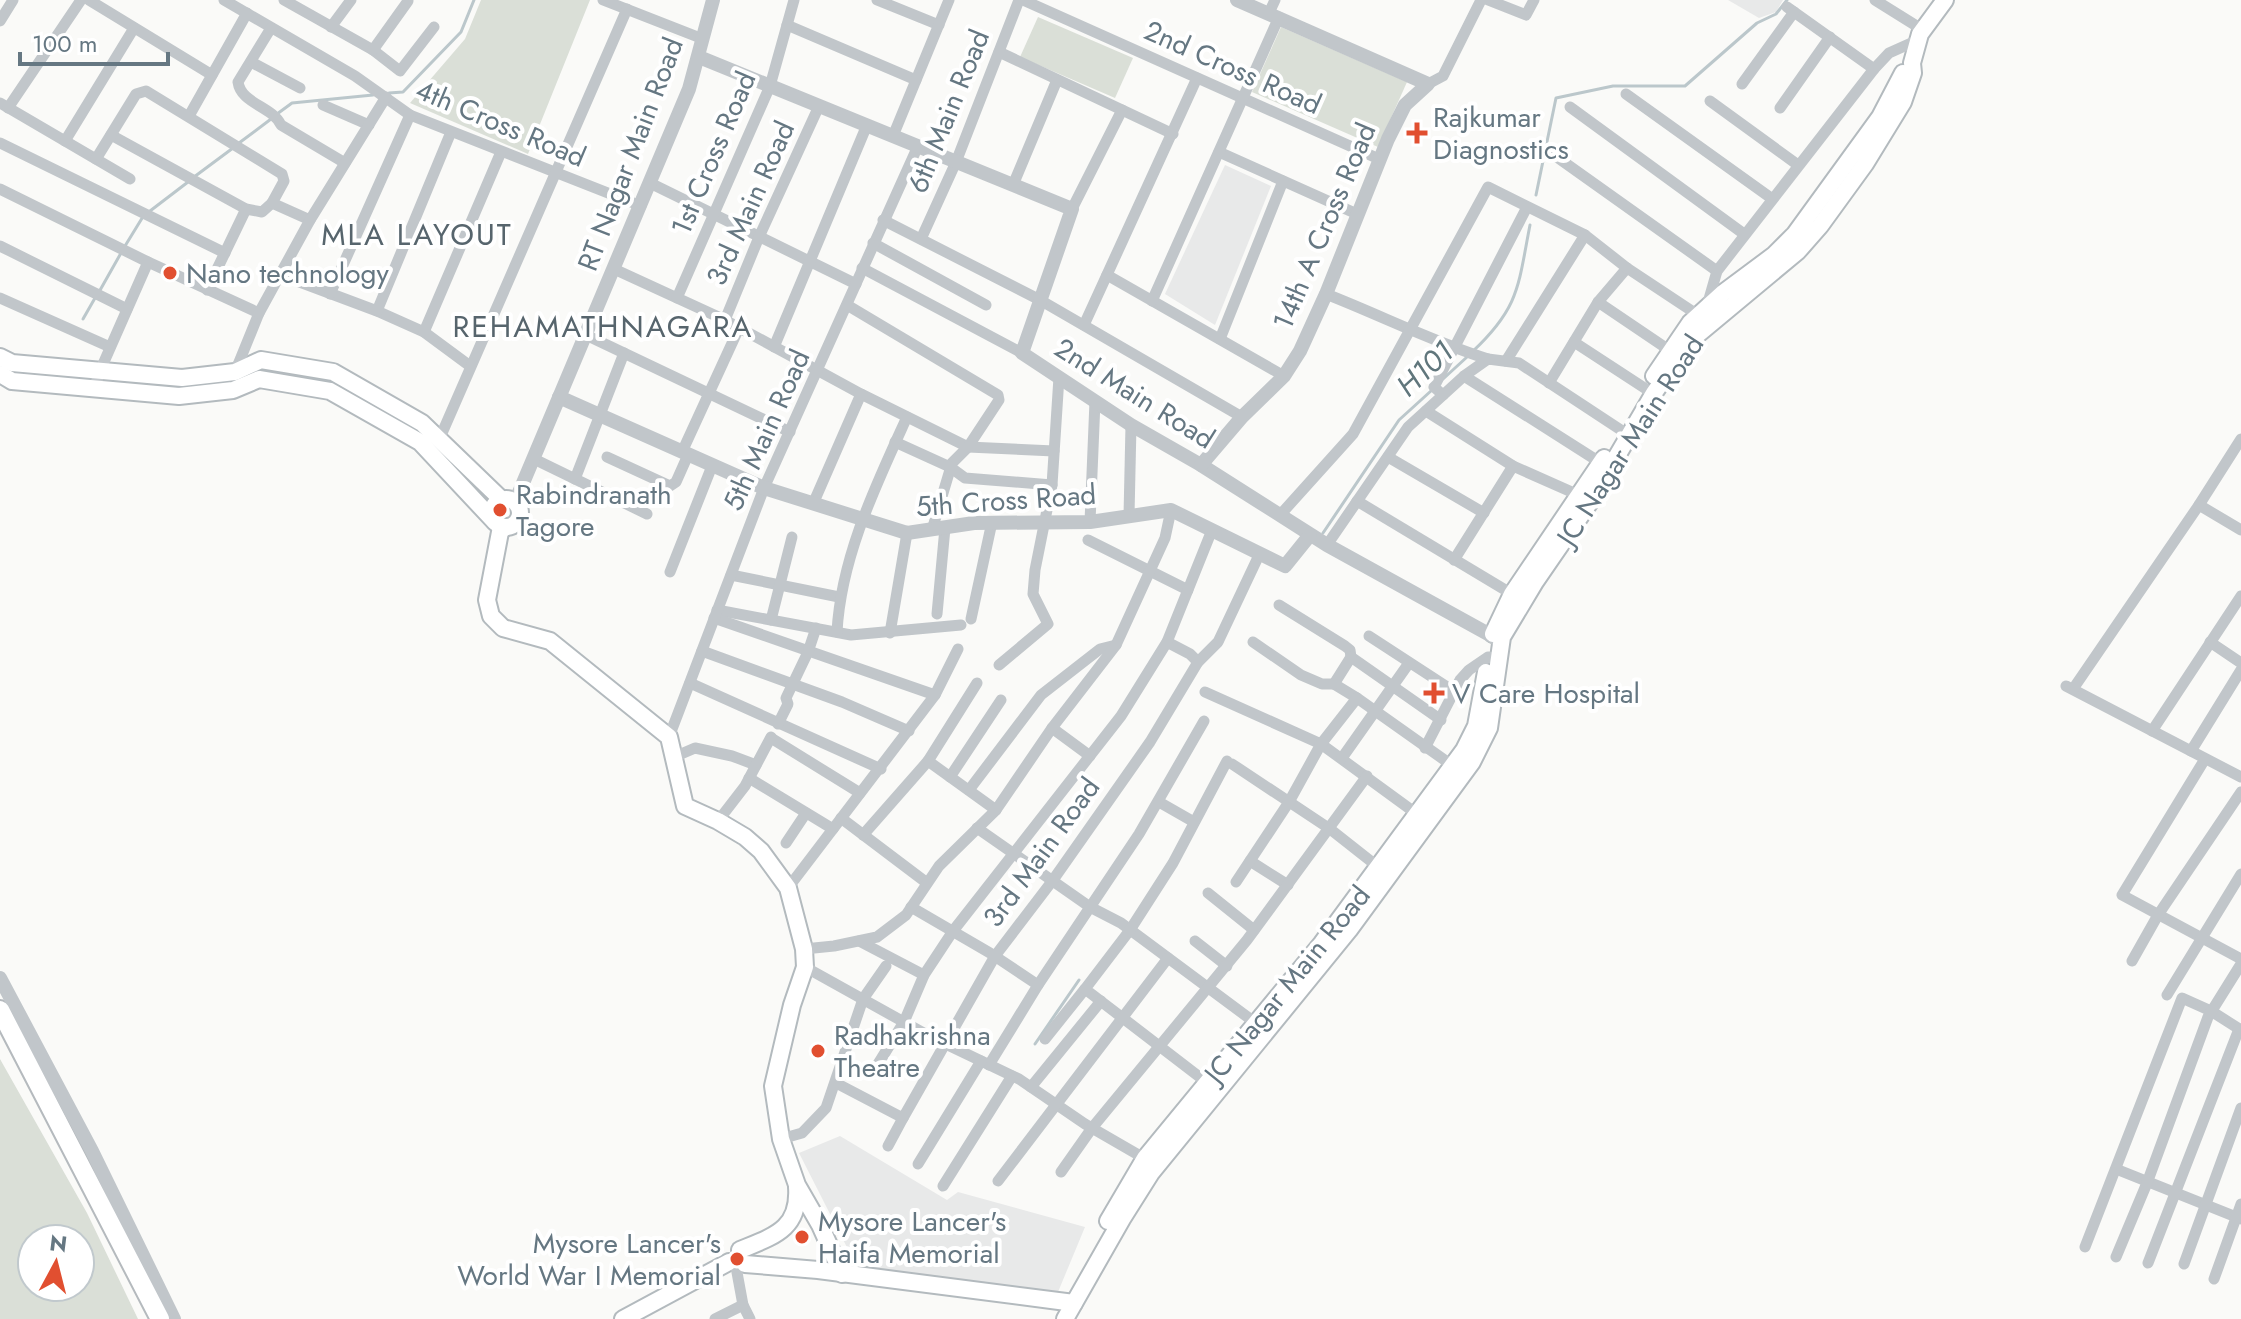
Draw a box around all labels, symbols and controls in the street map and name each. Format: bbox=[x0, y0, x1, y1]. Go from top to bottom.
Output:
street label: 2nd Cross Road bbox=[1138, 10, 1328, 125]
scale bar bbox=[20, 16, 168, 66]
street label: 6th Main Road bbox=[897, 23, 1000, 199]
text: 100 m bbox=[32, 26, 98, 61]
street label: RT Nagar Main Road bbox=[567, 32, 694, 277]
street label: 1st Cross Road bbox=[661, 65, 766, 241]
street label: 4th Cross Road bbox=[409, 69, 592, 178]
place label: Rajkumar Diagnostics bbox=[1433, 97, 1569, 170]
street label: 3rd Main Road bbox=[696, 114, 805, 292]
street label: 14th A Cross Road bbox=[1262, 117, 1386, 336]
marker: Rajkumar Diagnostics bbox=[1408, 124, 1426, 142]
district label: MLA LAYOUT bbox=[321, 213, 513, 256]
place label: Nano technology bbox=[186, 253, 389, 294]
marker: Nano technology bbox=[161, 264, 179, 282]
district label: REHAMATHNAGARA bbox=[453, 305, 753, 348]
street label: JC Nagar Main Road bbox=[1545, 327, 1714, 557]
street label: 2nd Main Road bbox=[1047, 328, 1223, 459]
water label: H101 bbox=[1386, 331, 1463, 406]
street label: 5th Main Road bbox=[713, 343, 820, 517]
place label: Rabindranath Tagore bbox=[516, 474, 672, 547]
street label: 5th Cross Road bbox=[915, 474, 1098, 527]
marker: Rabindranath Tagore bbox=[491, 501, 509, 519]
place label: V Care Hospital bbox=[1452, 673, 1640, 714]
marker: V Care Hospital bbox=[1423, 682, 1445, 704]
street label: 3rd Main Road bbox=[973, 769, 1110, 936]
street label: JC Nagar Main Road bbox=[1192, 877, 1380, 1095]
place label: Radhakrishna Theatre bbox=[834, 1015, 991, 1088]
marker: Radhakrishna Theatre bbox=[809, 1042, 827, 1060]
place label: Mysore Lancer's Haifa Memorial bbox=[818, 1201, 1006, 1274]
north arrow bbox=[16, 1223, 96, 1303]
place label: Mysore Lancer's World War I Memorial bbox=[457, 1223, 721, 1296]
text: N bbox=[48, 1226, 69, 1260]
marker: Mysore Lancer's Haifa Memorial bbox=[793, 1228, 811, 1246]
marker: Mysore Lancer's World War I Memorial bbox=[728, 1250, 746, 1268]

